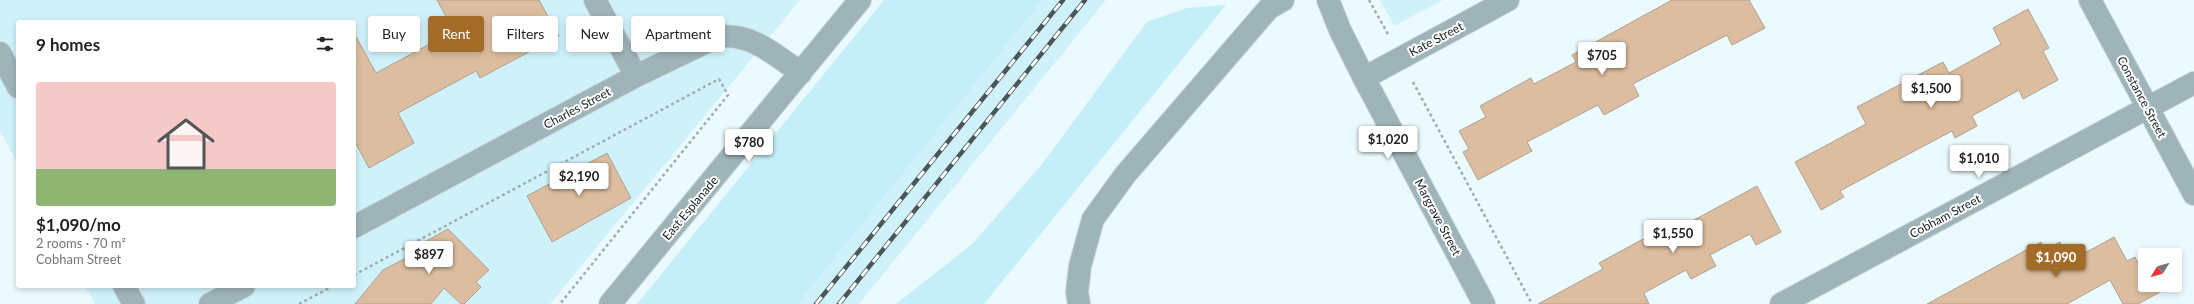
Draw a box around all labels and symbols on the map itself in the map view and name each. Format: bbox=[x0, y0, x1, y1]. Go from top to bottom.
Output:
street label: Kate Street bbox=[1406, 18, 1466, 59]
pin: $705 bbox=[1578, 42, 1626, 76]
street label: Constance Street bbox=[2114, 54, 2170, 141]
pin: $1,500 bbox=[1898, 75, 1964, 109]
street label: Charles Street bbox=[541, 84, 614, 132]
pin: $1,020 bbox=[1355, 126, 1421, 160]
pin: $780 bbox=[725, 129, 773, 163]
pin: $1,010 bbox=[1946, 145, 2012, 179]
pin: $2,190 bbox=[546, 163, 612, 197]
street label: East Esplanade bbox=[659, 173, 721, 243]
street label: Margrave Street bbox=[1412, 176, 1465, 258]
street label: Cobham Street bbox=[1907, 191, 1984, 241]
pin: $1,550 bbox=[1640, 220, 1706, 254]
pin: $897 bbox=[405, 241, 453, 275]
pin: $1,090 bbox=[2023, 244, 2089, 278]
north arrow bbox=[2138, 248, 2182, 292]

